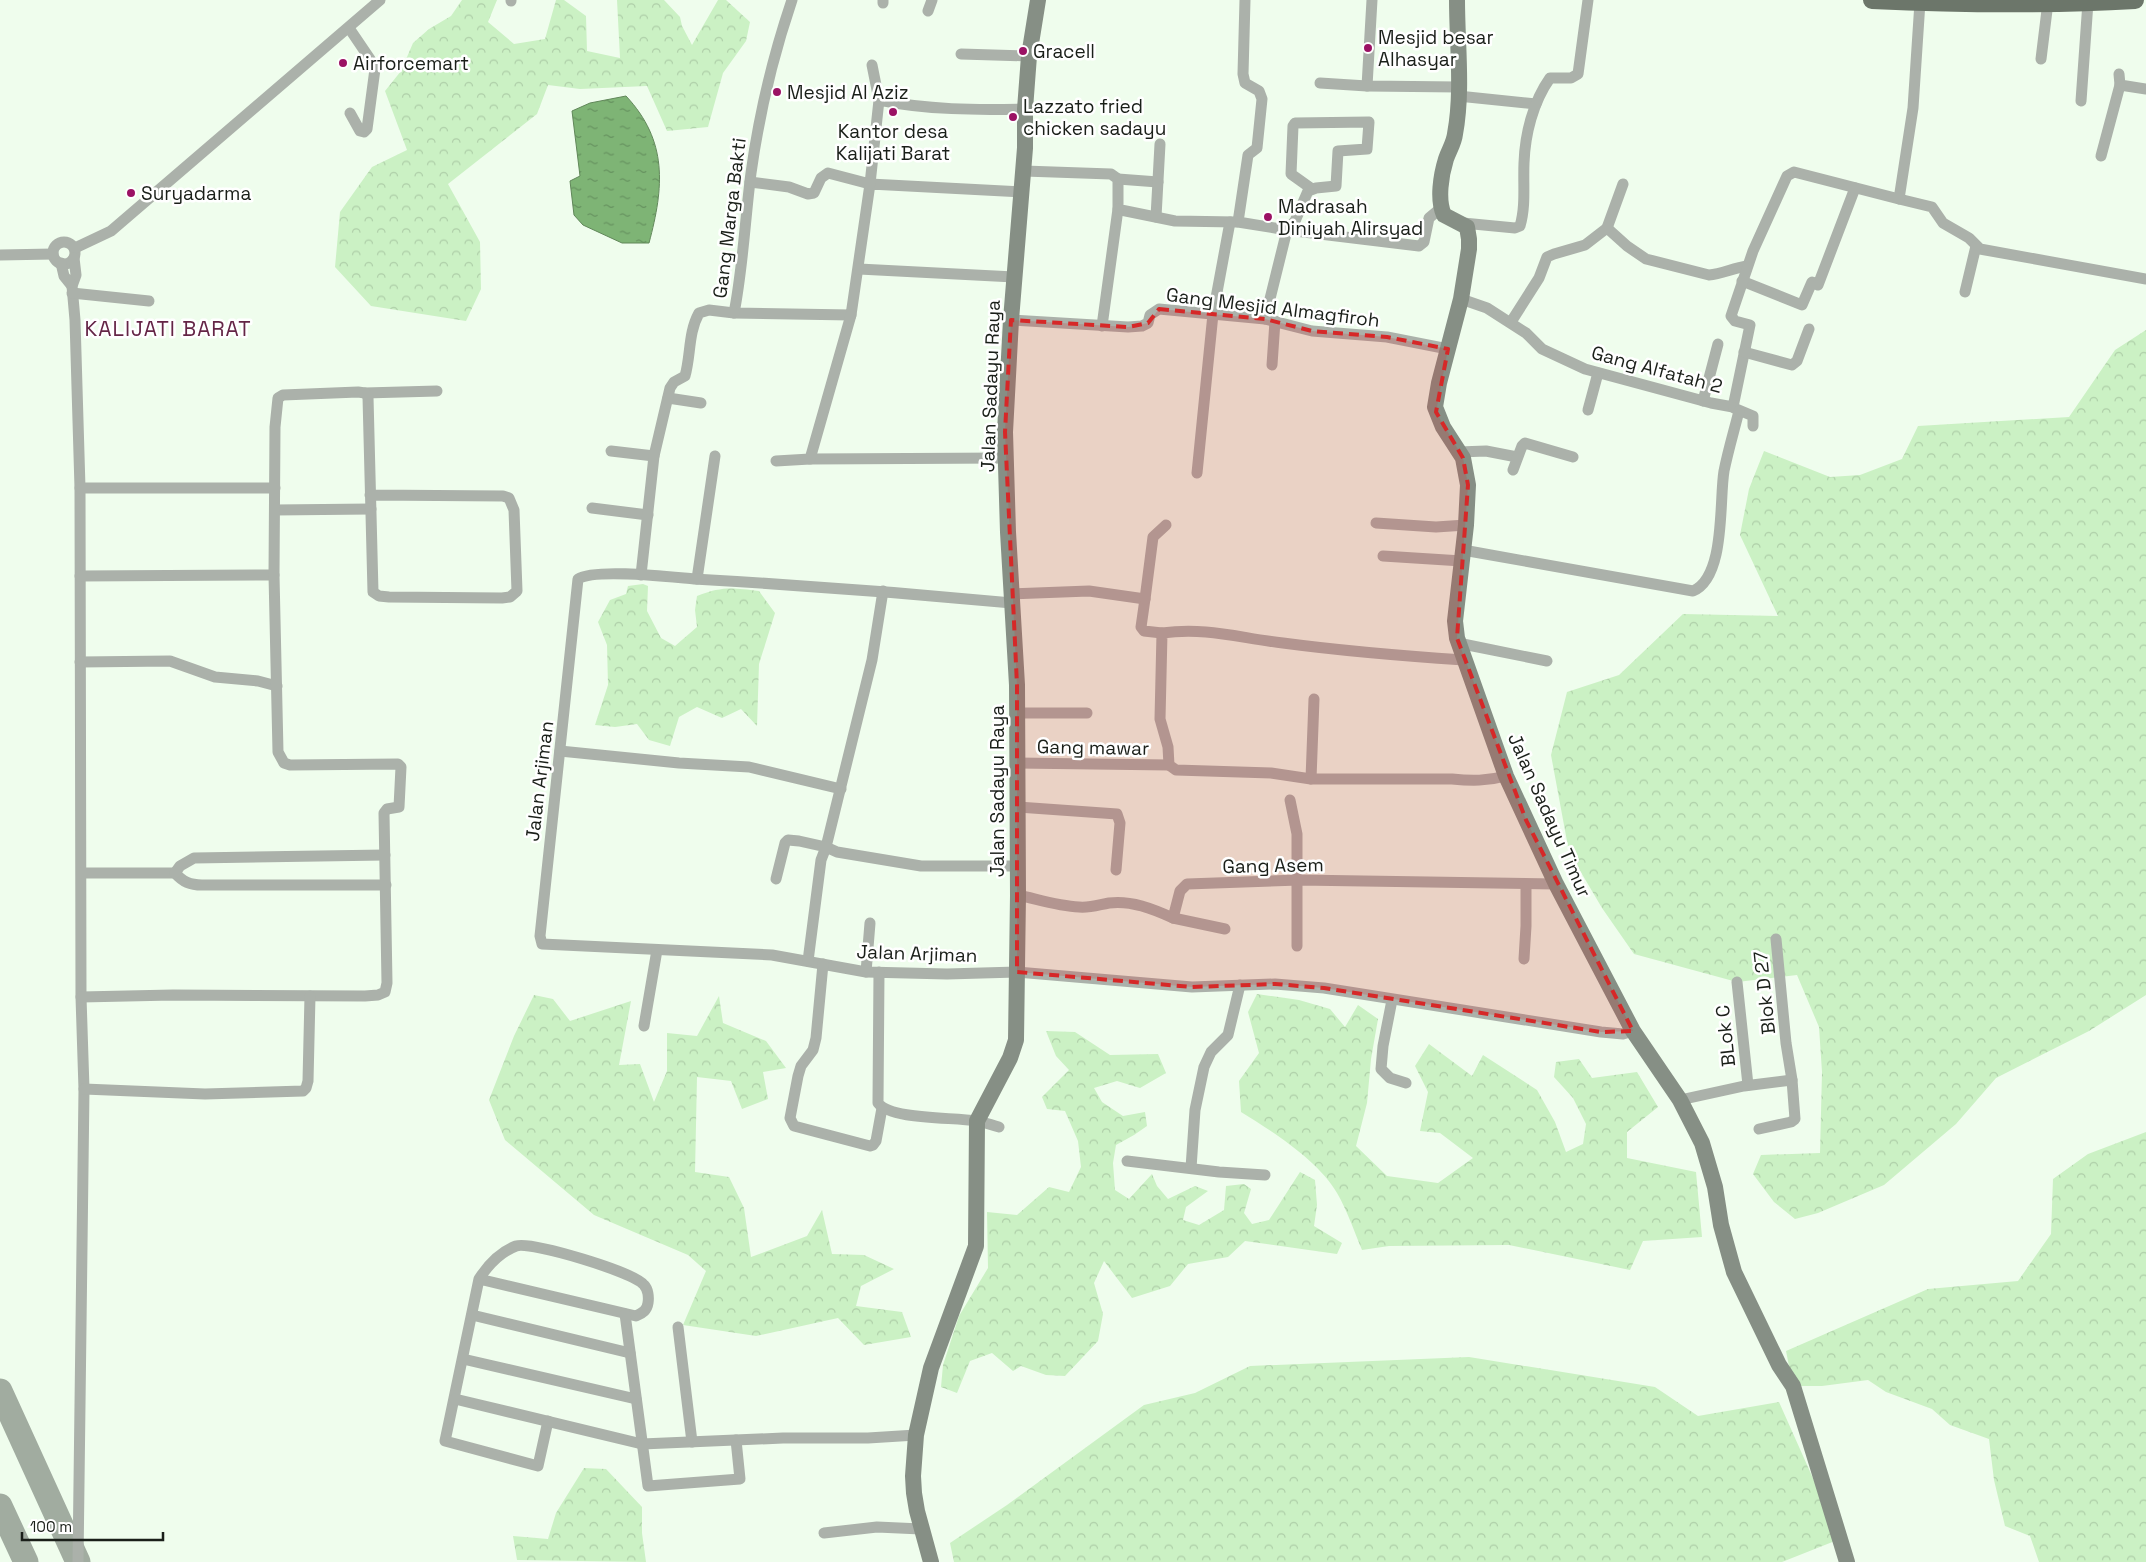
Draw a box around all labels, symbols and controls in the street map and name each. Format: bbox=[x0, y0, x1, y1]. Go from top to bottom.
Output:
place label: Mesjid besar Alhasyar bbox=[1378, 25, 1494, 72]
place label: Gracell bbox=[1033, 39, 1095, 64]
marker: Mesjid besar Alhasyar bbox=[1362, 42, 1374, 54]
marker: Gracell bbox=[1017, 45, 1029, 57]
place label: Airforcemart bbox=[353, 51, 469, 76]
marker: Airforcemart bbox=[337, 57, 349, 69]
place label: Mesjid Al Aziz bbox=[787, 80, 909, 105]
marker: Mesjid Al Aziz bbox=[771, 86, 783, 98]
place label: Lazzato fried chicken sadayu bbox=[1023, 94, 1166, 141]
marker: Kantor desa Kalijati Barat bbox=[887, 106, 899, 118]
marker: Lazzato fried chicken sadayu bbox=[1007, 111, 1019, 123]
place label: Kantor desa Kalijati Barat bbox=[836, 119, 950, 166]
street label: Gang Marga Bakti bbox=[707, 136, 752, 300]
place label: Suryadarma bbox=[141, 181, 251, 206]
marker: Suryadarma bbox=[125, 187, 137, 199]
place label: Madrasah Diniyah Alirsyad bbox=[1278, 194, 1423, 241]
marker: Madrasah Diniyah Alirsyad bbox=[1262, 211, 1274, 223]
street label: Gang Mesjid Almagfiroh bbox=[1165, 282, 1381, 333]
street label: Jalan Sadayu Raya bbox=[975, 299, 1006, 473]
district label: KALIJATI BARAT bbox=[84, 315, 252, 342]
street label: Gang Alfatah 2 bbox=[1589, 340, 1725, 399]
street label: Jalan Sadayu Raya bbox=[985, 705, 1010, 877]
street label: Jalan Arjiman bbox=[520, 719, 559, 843]
street label: Jalan Sadayu Timur bbox=[1502, 729, 1597, 901]
street label: Gang mawar bbox=[1037, 734, 1149, 761]
street label: Gang Asem bbox=[1222, 852, 1324, 879]
street label: Jalan Arjiman bbox=[856, 939, 978, 968]
street label: Blok D 27 bbox=[1748, 950, 1781, 1036]
street label: BLok C bbox=[1710, 1004, 1741, 1068]
scale bar bbox=[22, 1510, 164, 1542]
text: 100 m bbox=[30, 1517, 72, 1536]

